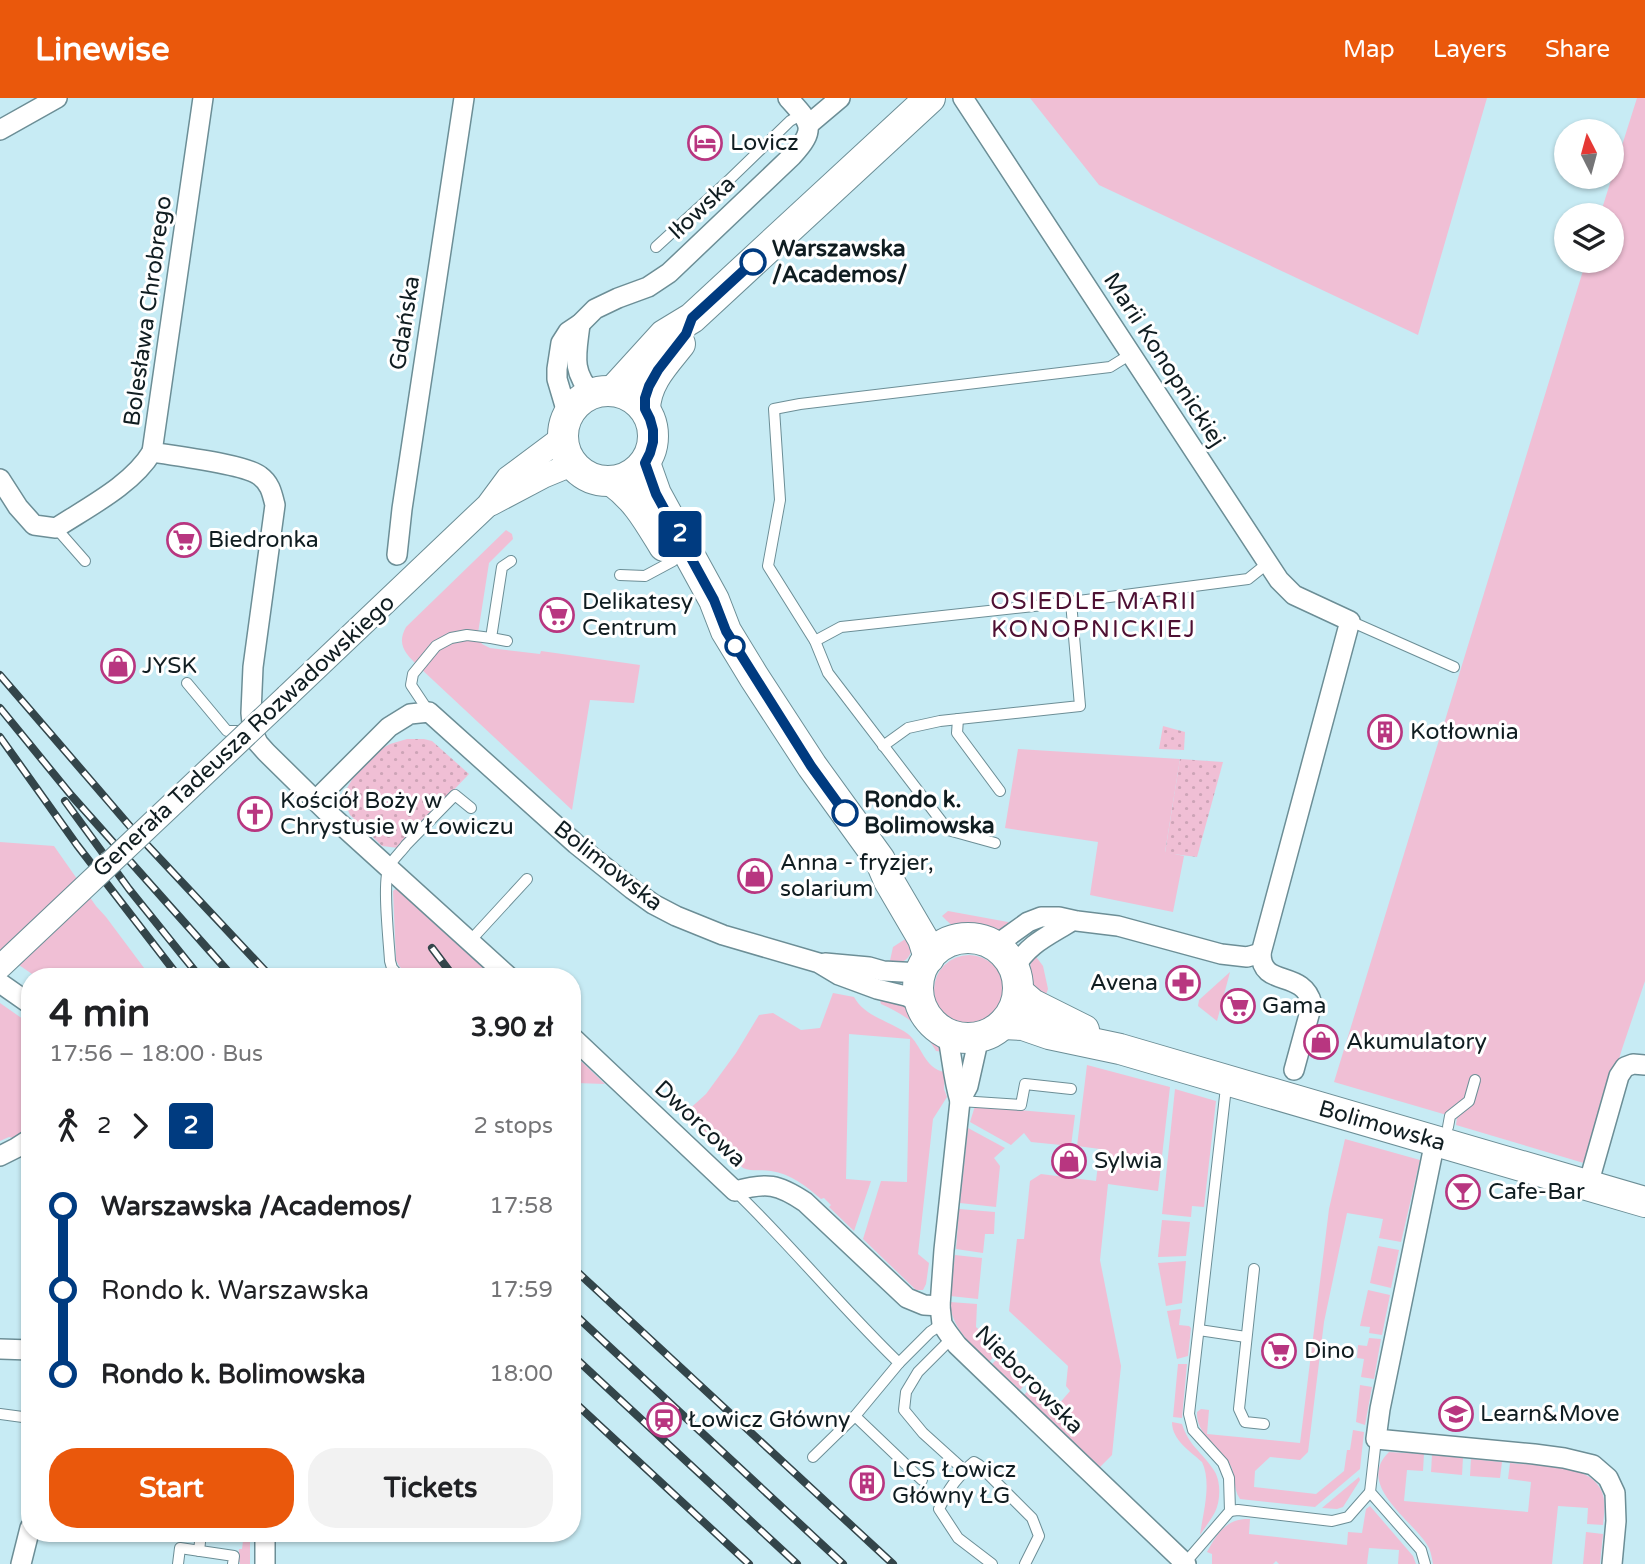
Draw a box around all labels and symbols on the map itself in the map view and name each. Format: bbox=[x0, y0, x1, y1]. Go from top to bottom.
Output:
north arrow bbox=[1554, 119, 1624, 189]
hotel icon: Lovicz bbox=[686, 124, 724, 162]
place label: Lovicz bbox=[730, 129, 799, 157]
street label: Iłowska bbox=[663, 170, 741, 246]
street label: Bolesława Chrobrego bbox=[118, 194, 178, 428]
place label: Warszawska /Academos/ bbox=[772, 235, 907, 289]
marker: Warszawska /Academos/ bbox=[740, 249, 766, 275]
street label: Marii Konopnickiej bbox=[1097, 267, 1231, 453]
street label: Gdańska bbox=[384, 274, 426, 372]
line badge: 2 bbox=[657, 511, 703, 557]
supermarket icon: Biedronka bbox=[165, 521, 203, 559]
place label: Biedronka bbox=[208, 526, 319, 554]
district label: OSIEDLE MARII KONOPNICKIEJ bbox=[990, 587, 1198, 644]
place label: Delikatesy Centrum bbox=[582, 588, 693, 642]
street label: Generała Tadeusza Rozwadowskiego bbox=[87, 589, 401, 883]
supermarket icon: Delikatesy Centrum bbox=[538, 596, 576, 634]
unlabelled marker bbox=[725, 636, 745, 656]
shop icon: JYSK bbox=[99, 647, 137, 685]
place label: JYSK bbox=[142, 652, 197, 680]
building icon: Kotłownia bbox=[1366, 713, 1404, 751]
place label: Kotłownia bbox=[1410, 718, 1519, 746]
place label: Rondo k. Bolimowska bbox=[864, 786, 995, 840]
place label: Kościół Boży w Chrystusie w Łowiczu bbox=[280, 787, 514, 841]
church icon: Kościół Boży w Chrystusie w Łowiczu bbox=[236, 795, 274, 833]
marker: Rondo k. Bolimowska bbox=[832, 800, 858, 826]
street label: Bolimowska bbox=[548, 815, 668, 917]
place label: Anna - fryzjer, solarium bbox=[780, 849, 934, 903]
shop icon: Anna - fryzjer, solarium bbox=[736, 857, 774, 895]
pharmacy icon: Avena bbox=[1164, 964, 1202, 1002]
place label: Avena bbox=[1090, 969, 1158, 997]
supermarket icon: Gama bbox=[1219, 987, 1257, 1025]
place label: Gama bbox=[1262, 992, 1326, 1020]
shop icon: Akumulatory bbox=[1302, 1023, 1340, 1061]
place label: Akumulatory bbox=[1346, 1028, 1487, 1056]
street label: Dworcowa bbox=[648, 1075, 752, 1173]
street label: Bolimowska bbox=[1315, 1095, 1449, 1157]
shop icon: Sylwia bbox=[1050, 1142, 1088, 1180]
place label: Sylwia bbox=[1094, 1147, 1162, 1175]
bar icon: Cafe-Bar bbox=[1444, 1173, 1482, 1211]
place label: Cafe-Bar bbox=[1488, 1178, 1585, 1206]
street label: Nieborowska bbox=[969, 1320, 1089, 1440]
supermarket icon: Dino bbox=[1260, 1332, 1298, 1370]
place label: Dino bbox=[1304, 1337, 1355, 1365]
school or university icon: Learn&Move bbox=[1437, 1395, 1475, 1433]
place label: Learn&Move bbox=[1480, 1400, 1619, 1428]
station icon: Łowicz Główny bbox=[645, 1401, 683, 1439]
place label: Łowicz Główny bbox=[688, 1406, 850, 1434]
place label: LCS Łowicz Główny ŁG bbox=[892, 1456, 1016, 1510]
building icon: LCS Łowicz Główny ŁG bbox=[848, 1464, 886, 1502]

